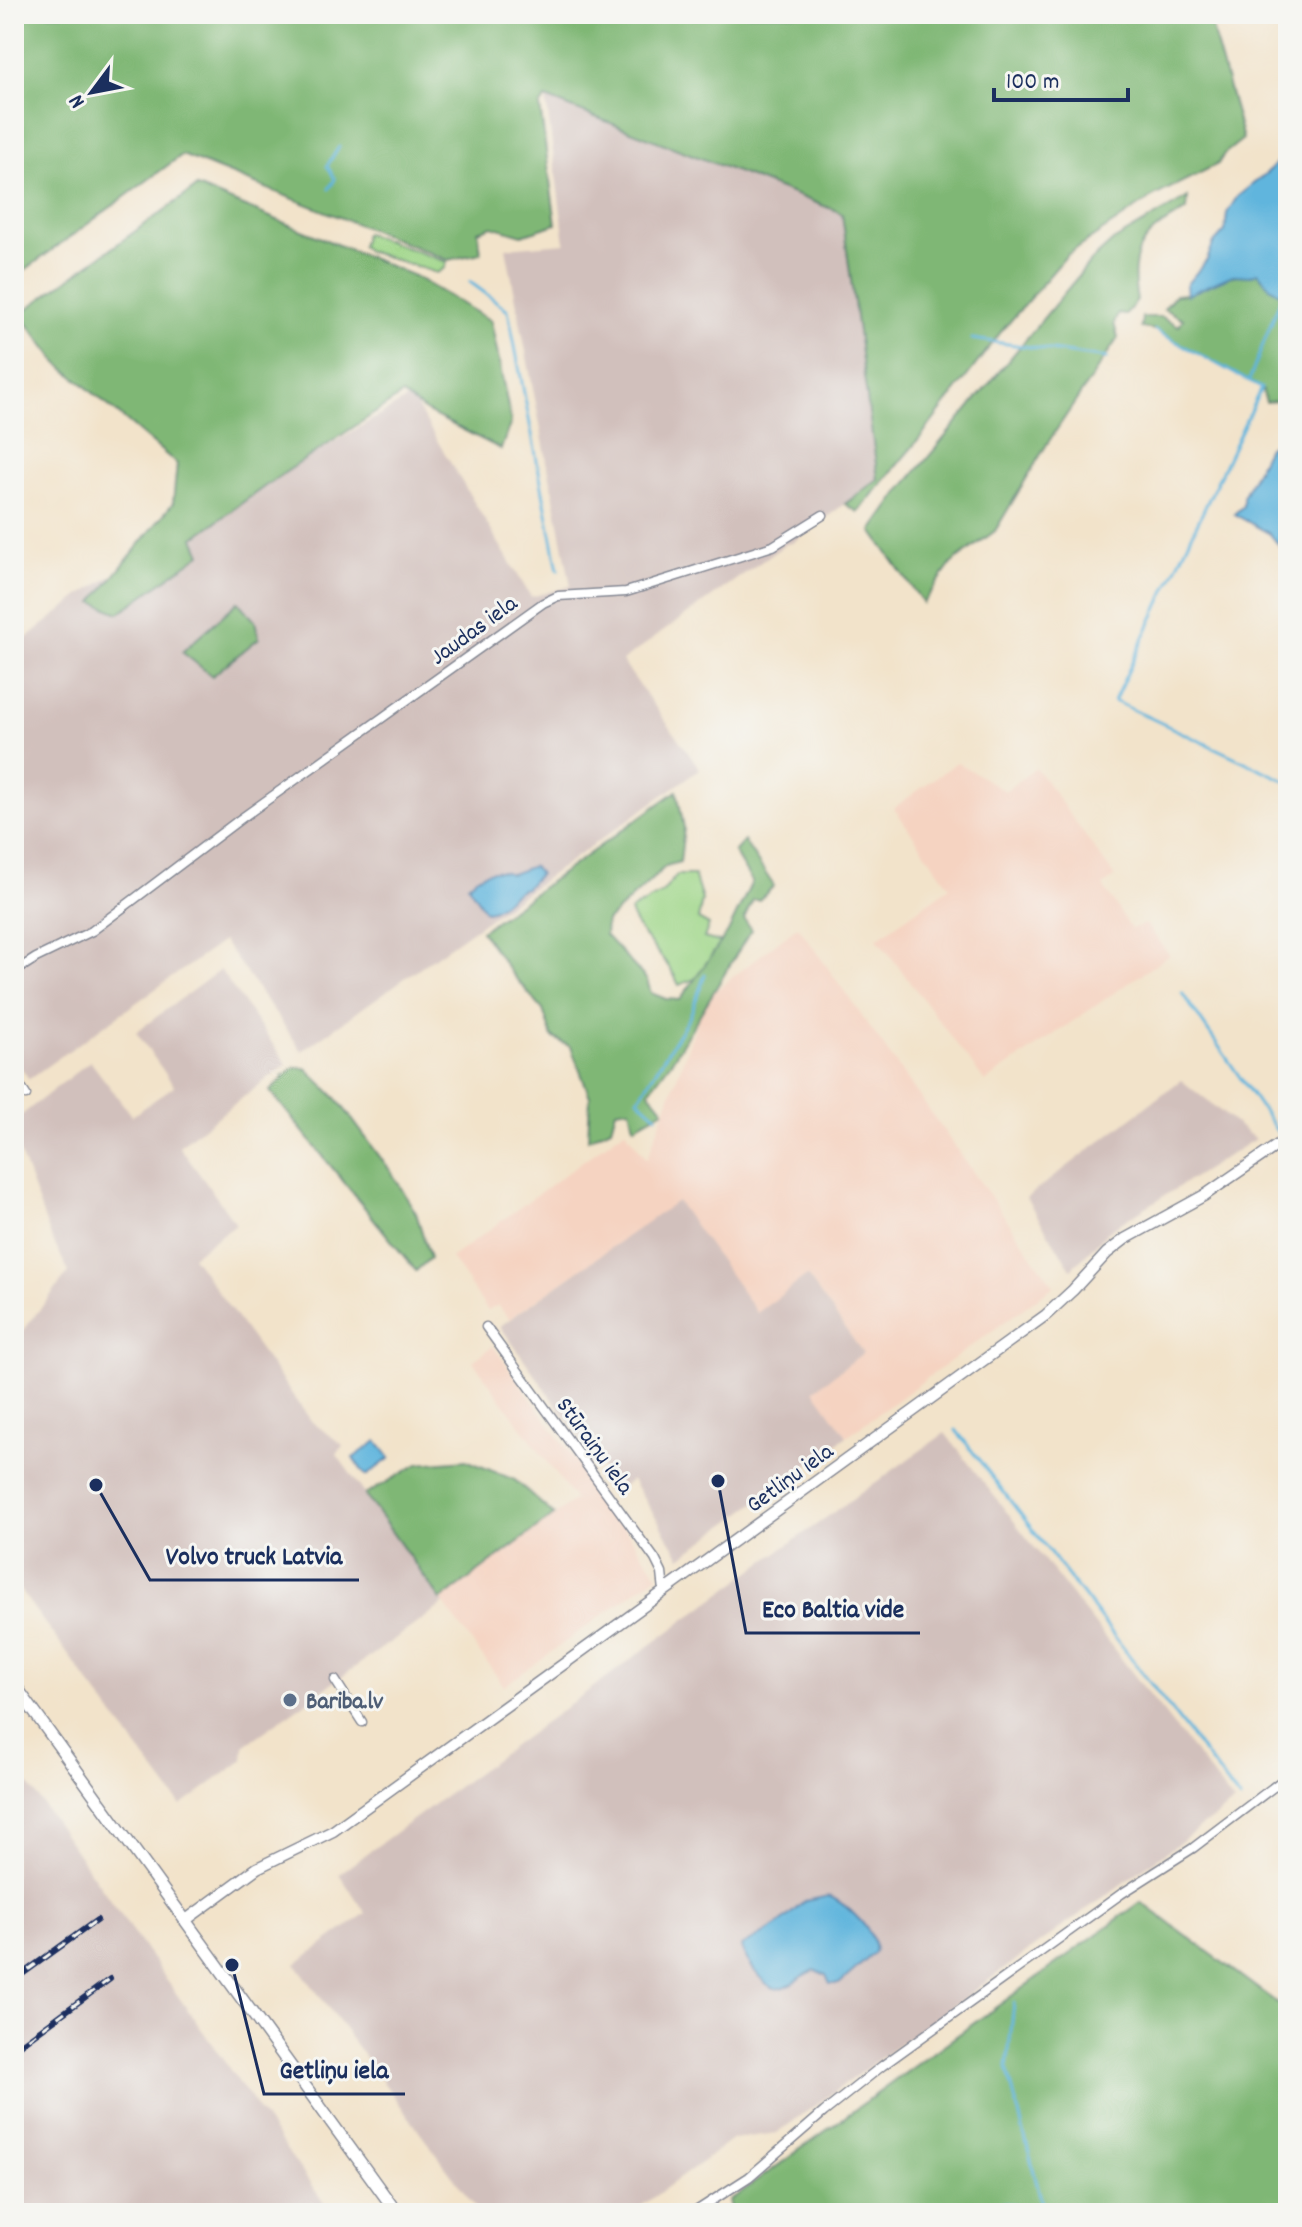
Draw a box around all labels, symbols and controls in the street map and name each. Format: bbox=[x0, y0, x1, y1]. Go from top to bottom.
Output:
north arrow bbox=[52, 52, 132, 132]
scale bar bbox=[994, 52, 1128, 102]
text: 100 m bbox=[1006, 66, 1059, 100]
text: N bbox=[62, 88, 94, 114]
street label: Jaudas iela bbox=[424, 588, 526, 675]
street label: Stūraiņu iela bbox=[547, 1391, 641, 1503]
street label: Getliņu iela bbox=[740, 1436, 842, 1523]
callout: Volvo truck Latvia bbox=[150, 1530, 359, 1580]
text: Volvo truck Latvia bbox=[166, 1540, 343, 1577]
callout: Eco Baltia vide bbox=[746, 1583, 920, 1633]
text: Eco Baltia vide bbox=[762, 1593, 904, 1630]
place label: Bariba.lv bbox=[306, 1686, 384, 1720]
marker: Bariba.lv bbox=[281, 1691, 299, 1709]
callout: Getliņu iela bbox=[264, 2044, 405, 2094]
text: Getliņu iela bbox=[280, 2054, 389, 2091]

